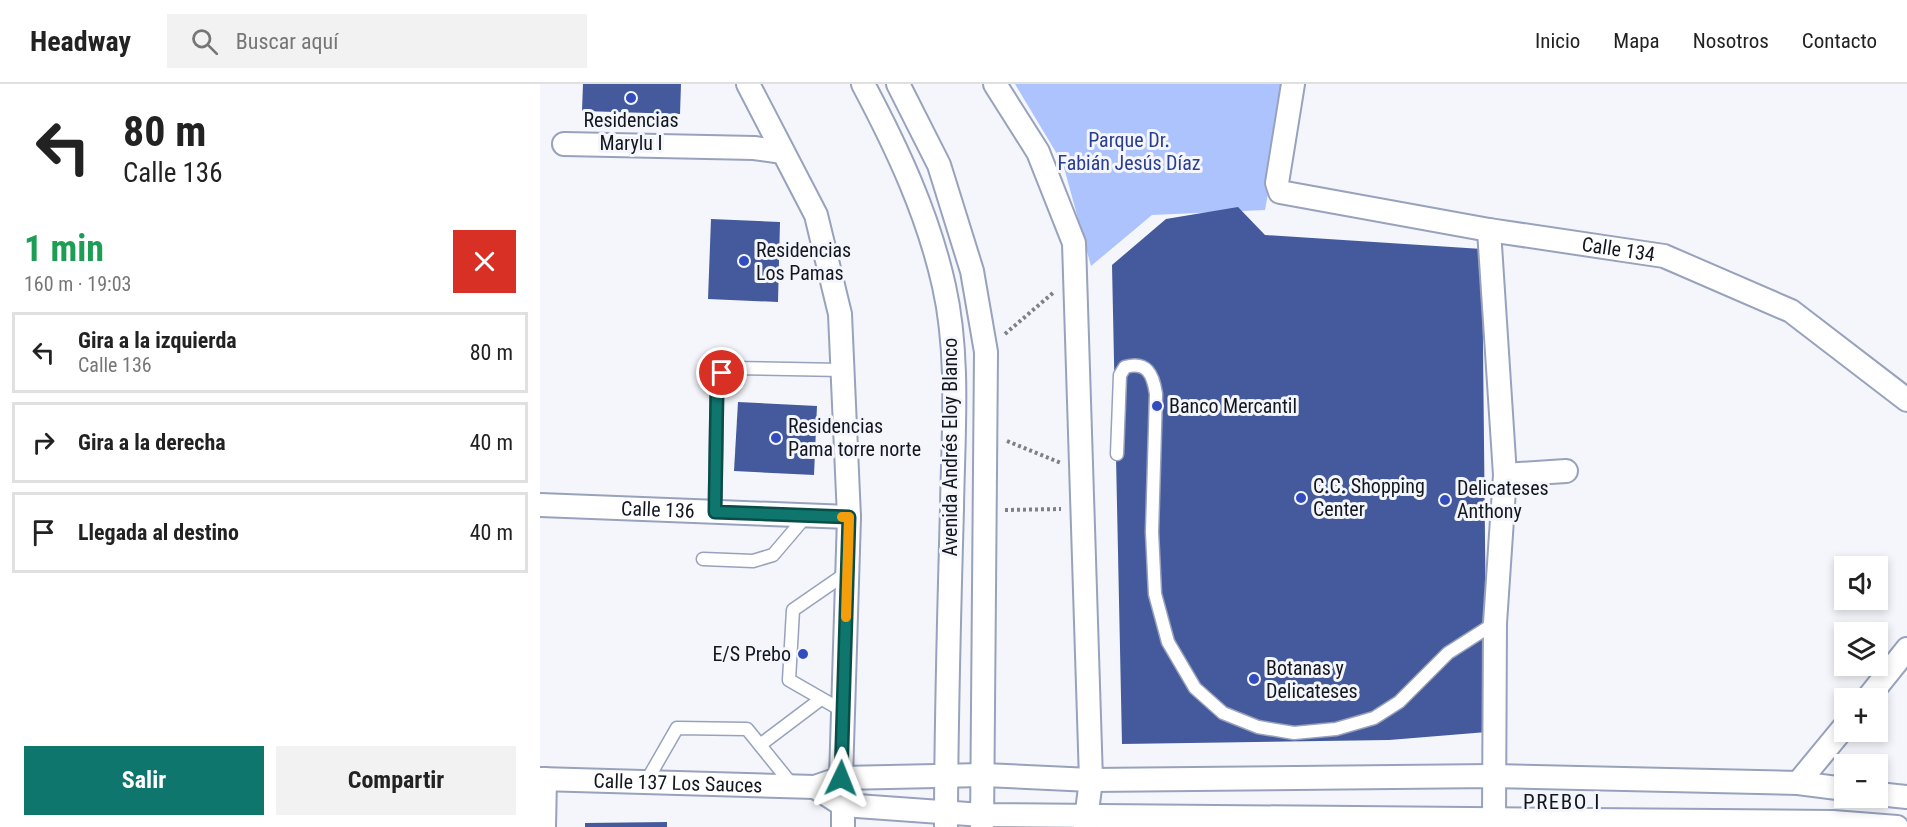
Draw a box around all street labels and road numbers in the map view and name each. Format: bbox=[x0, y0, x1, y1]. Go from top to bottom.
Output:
street label: Calle 134 bbox=[1580, 232, 1657, 267]
street label: Avenida Andrés Eloy Blanco bbox=[938, 338, 962, 556]
street label: Calle 136 bbox=[621, 496, 695, 523]
street label: Calle 137 Los Sauces bbox=[593, 769, 763, 797]

